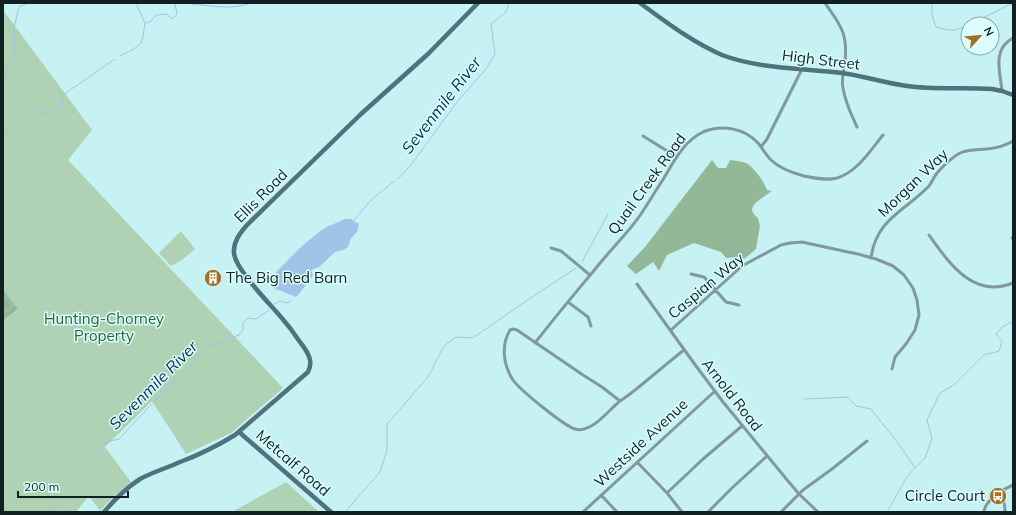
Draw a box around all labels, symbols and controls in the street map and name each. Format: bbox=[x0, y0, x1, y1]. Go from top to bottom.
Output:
north arrow bbox=[960, 16, 1000, 56]
text: N bbox=[981, 25, 997, 38]
street label: High Street bbox=[781, 45, 861, 74]
water label: Sevenmile River bbox=[397, 52, 486, 157]
street label: Quail Creek Road bbox=[603, 129, 690, 238]
street label: Morgan Way bbox=[874, 144, 952, 221]
street label: Ellis Road bbox=[230, 165, 291, 226]
street label: Caspian Way bbox=[664, 248, 748, 323]
building icon: The Big Red Barn bbox=[203, 268, 223, 288]
place label: The Big Red Barn bbox=[226, 268, 347, 287]
park label: Hunting-Chorney Property bbox=[44, 309, 164, 345]
water label: Sevenmile River bbox=[104, 336, 202, 434]
street label: Arnold Road bbox=[698, 355, 767, 435]
street label: Westside Avenue bbox=[590, 394, 691, 491]
street label: Metcalf Road bbox=[252, 425, 334, 500]
scale bar bbox=[18, 473, 128, 499]
text: 200 m bbox=[24, 479, 59, 494]
place label: Circle Court bbox=[905, 486, 985, 505]
bus stop icon: Circle Court bbox=[988, 486, 1008, 506]

